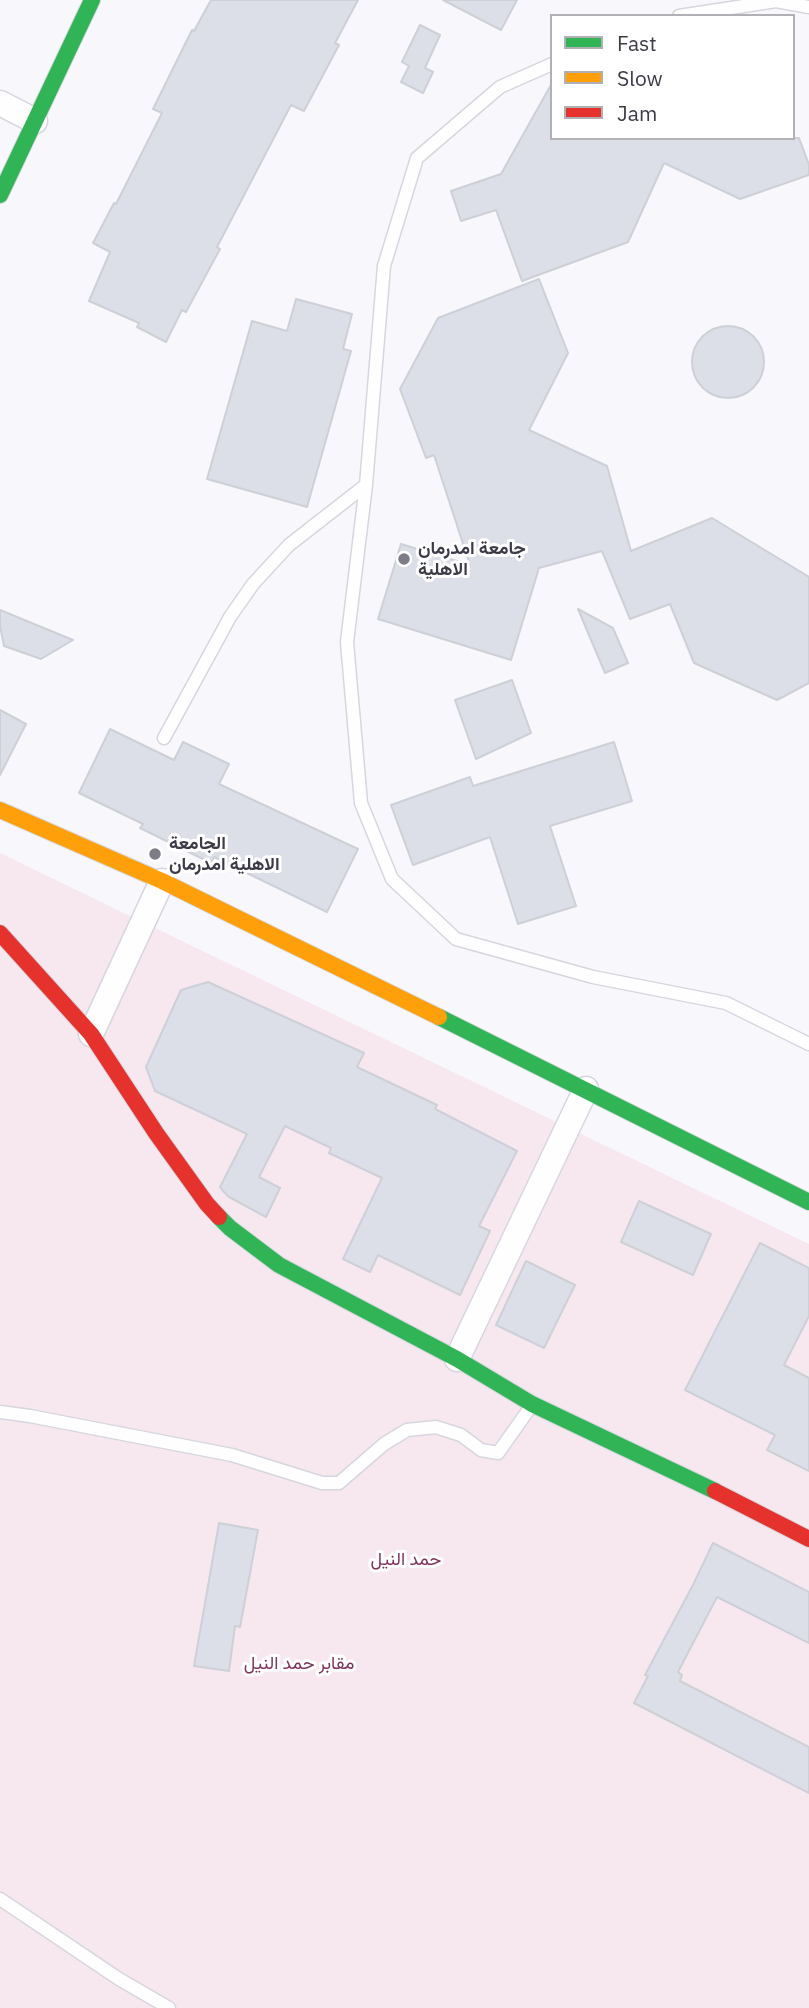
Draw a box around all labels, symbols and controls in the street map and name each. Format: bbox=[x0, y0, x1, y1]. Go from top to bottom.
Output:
legend bbox=[550, 14, 795, 140]
text: Fast bbox=[617, 29, 657, 57]
text: Slow bbox=[617, 64, 663, 92]
text: Jam bbox=[617, 99, 657, 127]
place label: جامعة امدرمان الاهلية bbox=[418, 538, 526, 580]
marker: جامعة امدرمان الاهلية bbox=[396, 551, 412, 567]
place label: الجامعة الاهلية امدرمان bbox=[169, 833, 280, 876]
marker: الجامعة الاهلية امدرمان bbox=[147, 846, 163, 862]
park label: حمد النيل bbox=[371, 1549, 441, 1571]
park label: مقابر حمد النيل bbox=[244, 1653, 354, 1675]

